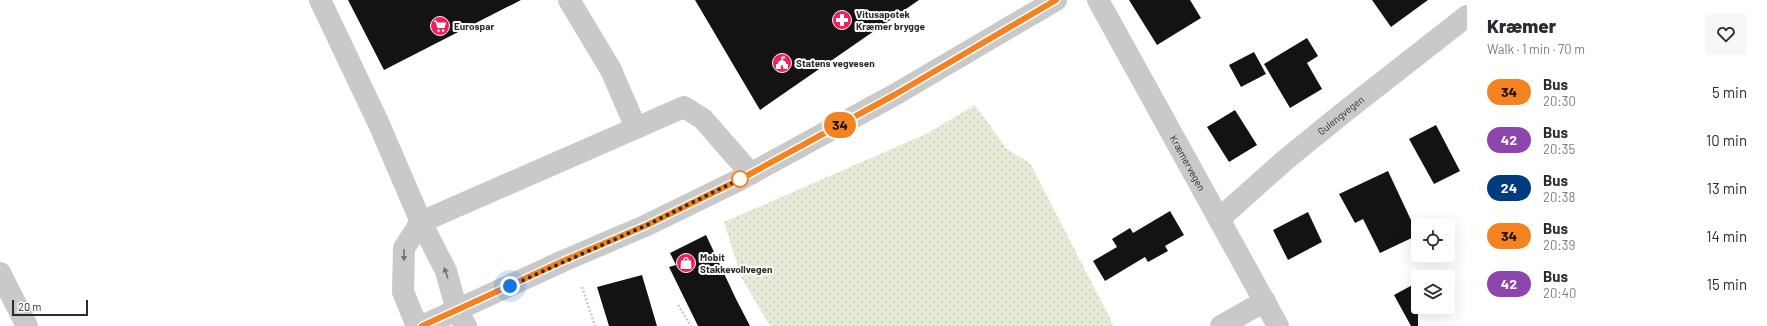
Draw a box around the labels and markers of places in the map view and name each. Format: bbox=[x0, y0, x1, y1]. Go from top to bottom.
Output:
place label: Vitusapotek Kræmer brygge bbox=[856, 8, 925, 32]
pharmacy icon: Vitusapotek Kræmer brygge bbox=[831, 9, 853, 31]
supermarket icon: Eurospar bbox=[429, 15, 451, 37]
place label: Eurospar bbox=[454, 20, 495, 32]
public building icon: Statens vegvesen bbox=[771, 52, 793, 74]
place label: Statens vegvesen bbox=[796, 57, 875, 69]
unlabelled marker bbox=[731, 170, 749, 188]
place label: Mobit Stakkevollvegen bbox=[700, 251, 773, 275]
shop icon: Mobit Stakkevollvegen bbox=[675, 252, 697, 274]

